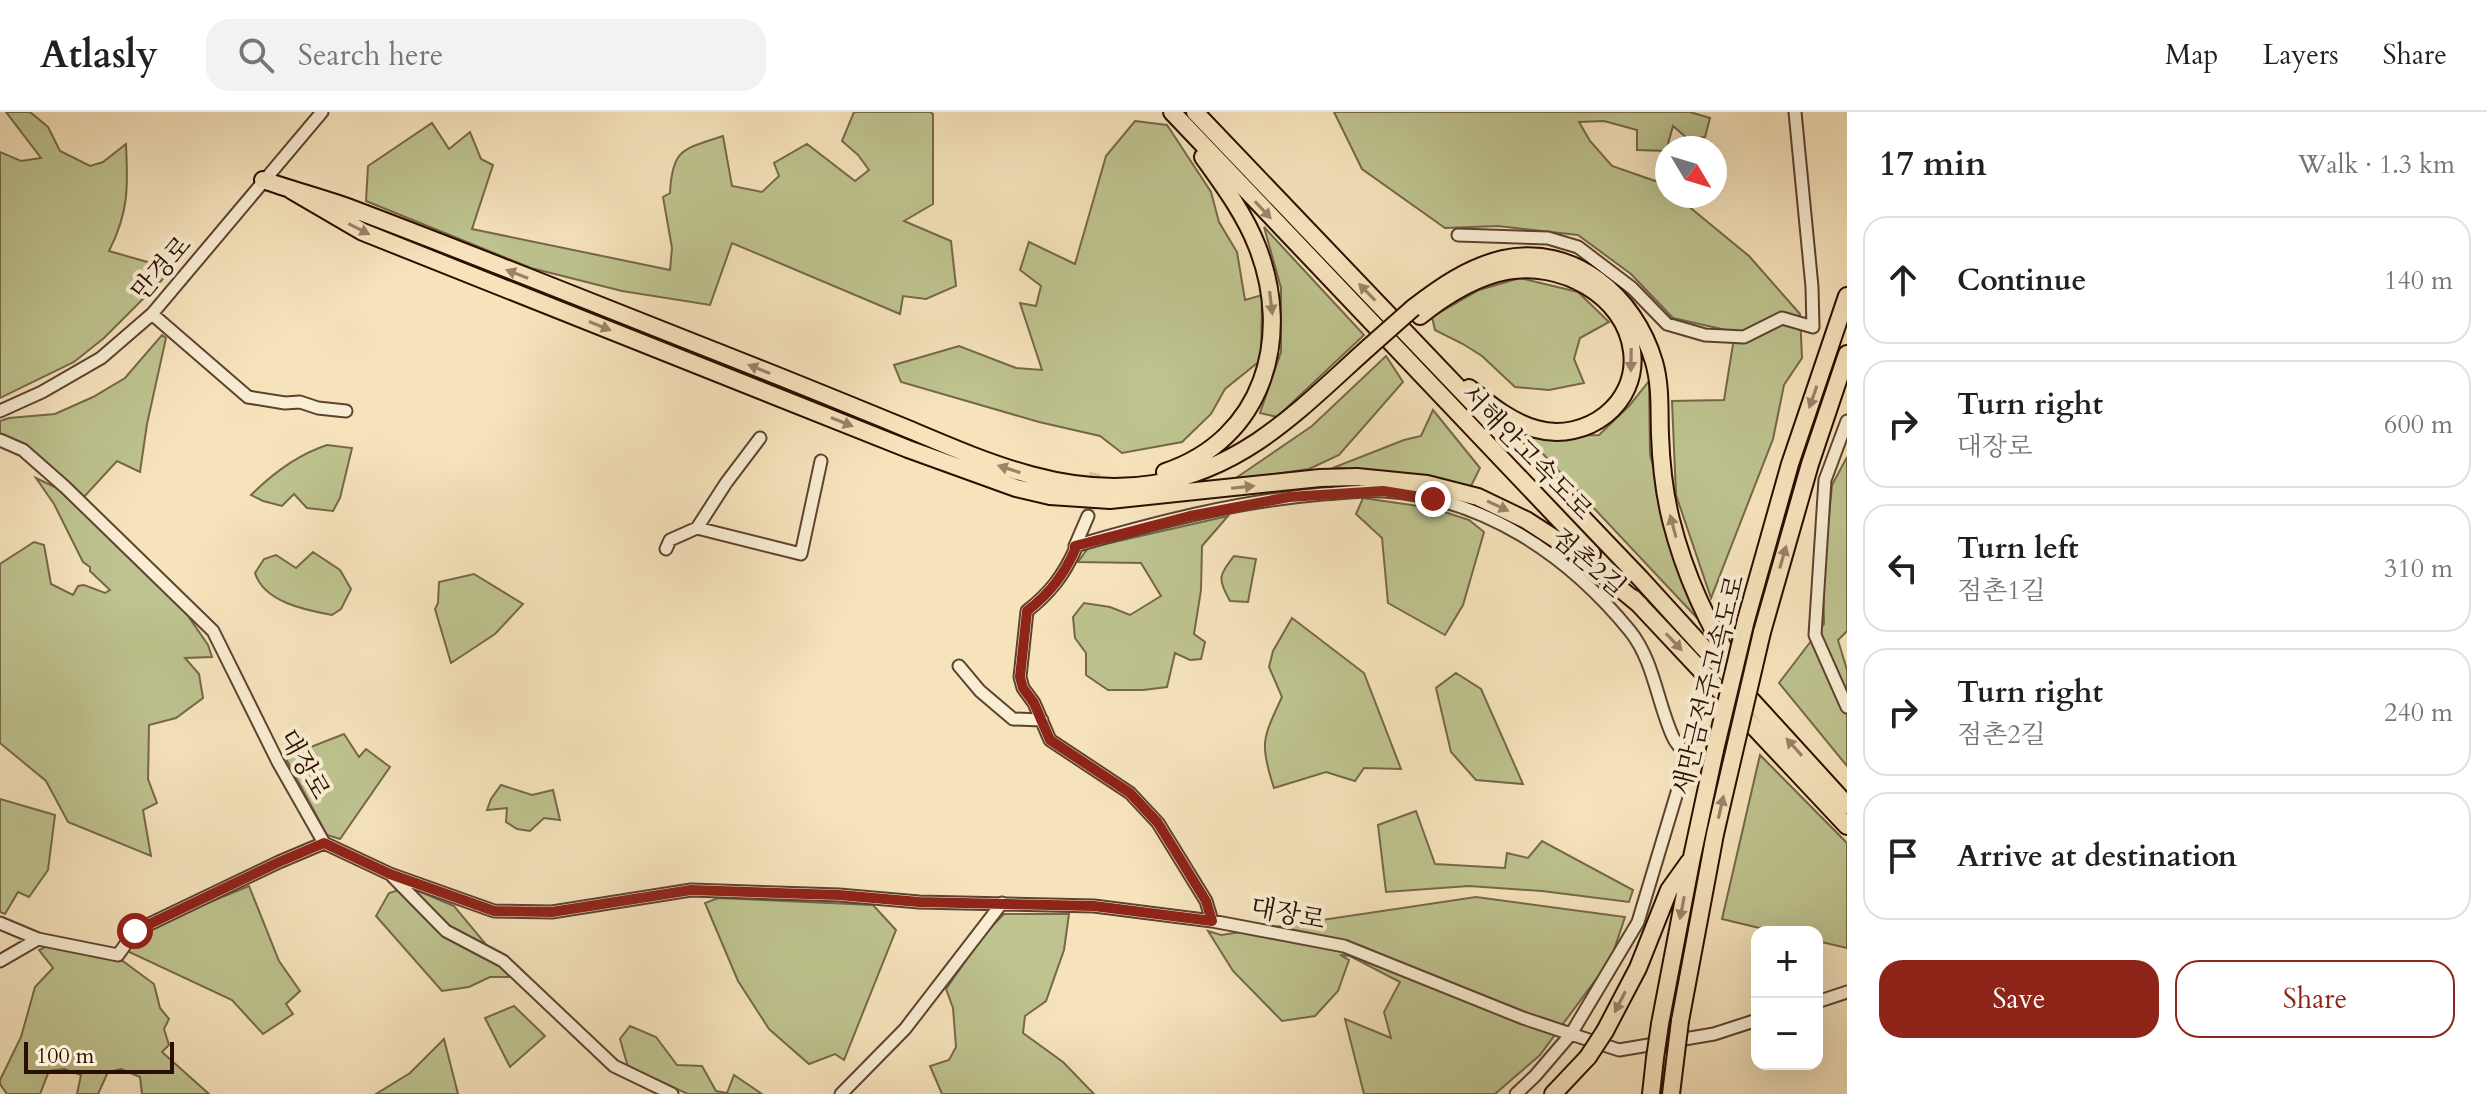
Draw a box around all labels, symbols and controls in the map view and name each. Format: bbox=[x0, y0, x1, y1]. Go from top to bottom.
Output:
search box bbox=[206, 19, 766, 91]
text: Atlasly bbox=[40, 29, 158, 81]
icon: search bbox=[234, 33, 278, 77]
text: Search here bbox=[298, 35, 443, 76]
text: Map bbox=[2165, 36, 2218, 74]
text: Layers bbox=[2262, 36, 2339, 74]
text: Share bbox=[2383, 36, 2447, 74]
north arrow bbox=[1655, 136, 1727, 208]
text: 17 min bbox=[1879, 141, 1987, 187]
text: Walk · 1.3 km bbox=[2298, 147, 2455, 182]
one-way arrow bbox=[1254, 200, 1272, 219]
one-way arrow bbox=[348, 222, 371, 235]
street label: 만경로 bbox=[123, 228, 199, 308]
icon: ahead bbox=[1881, 258, 1925, 302]
text: Continue bbox=[1957, 260, 2086, 301]
text: 140 m bbox=[2384, 263, 2453, 298]
one-way arrow bbox=[505, 267, 529, 280]
one-way arrow bbox=[1358, 283, 1376, 302]
one-way arrow bbox=[1265, 291, 1278, 316]
one-way arrow bbox=[588, 320, 612, 333]
one-way arrow bbox=[1625, 348, 1638, 373]
one-way arrow bbox=[747, 362, 771, 375]
street label: 서해안고속도로 bbox=[1453, 377, 1600, 528]
text: Turn right bbox=[1957, 384, 2103, 425]
one-way arrow bbox=[1806, 385, 1818, 409]
icon: right bbox=[1881, 402, 1925, 446]
text: 600 m bbox=[2384, 407, 2453, 442]
one-way arrow bbox=[830, 416, 854, 429]
text: 대장로 bbox=[1957, 429, 2032, 464]
one-way arrow bbox=[996, 463, 1020, 475]
one-way arrow bbox=[1231, 480, 1256, 493]
route end bbox=[1415, 481, 1451, 517]
one-way arrow bbox=[1487, 500, 1510, 513]
one-way arrow bbox=[1666, 513, 1679, 537]
street label: 점촌2길 bbox=[1544, 520, 1634, 605]
text: Turn left bbox=[1957, 528, 2079, 569]
one-way arrow bbox=[1777, 545, 1790, 569]
icon: left bbox=[1881, 546, 1925, 590]
text: 310 m bbox=[2384, 551, 2453, 586]
street label: 새만금전주고속도로 bbox=[1664, 571, 1753, 799]
text: 점촌1길 bbox=[1957, 573, 2046, 608]
one-way arrow bbox=[1664, 632, 1682, 651]
text: Turn right bbox=[1957, 672, 2103, 713]
icon: right bbox=[1881, 690, 1925, 734]
text: 240 m bbox=[2384, 695, 2453, 730]
text: 점촌2길 bbox=[1957, 717, 2046, 752]
street label: 대장로 bbox=[271, 723, 338, 806]
one-way arrow bbox=[1786, 738, 1804, 757]
one-way arrow bbox=[1715, 794, 1728, 819]
icon: arrive bbox=[1881, 834, 1925, 878]
text: Arrive at destination bbox=[1957, 836, 2237, 877]
street label: 대장로 bbox=[1248, 889, 1328, 938]
one-way arrow bbox=[1676, 896, 1688, 921]
route start bbox=[117, 913, 153, 949]
map controls bbox=[1751, 926, 1823, 1070]
button: + bbox=[1751, 926, 1823, 998]
button: Save bbox=[1879, 960, 2159, 1038]
button: Share bbox=[2175, 960, 2455, 1038]
one-way arrow bbox=[1614, 990, 1627, 1013]
button: − bbox=[1751, 998, 1823, 1070]
scale bar bbox=[24, 1038, 174, 1074]
text: 100 m bbox=[36, 1041, 94, 1071]

